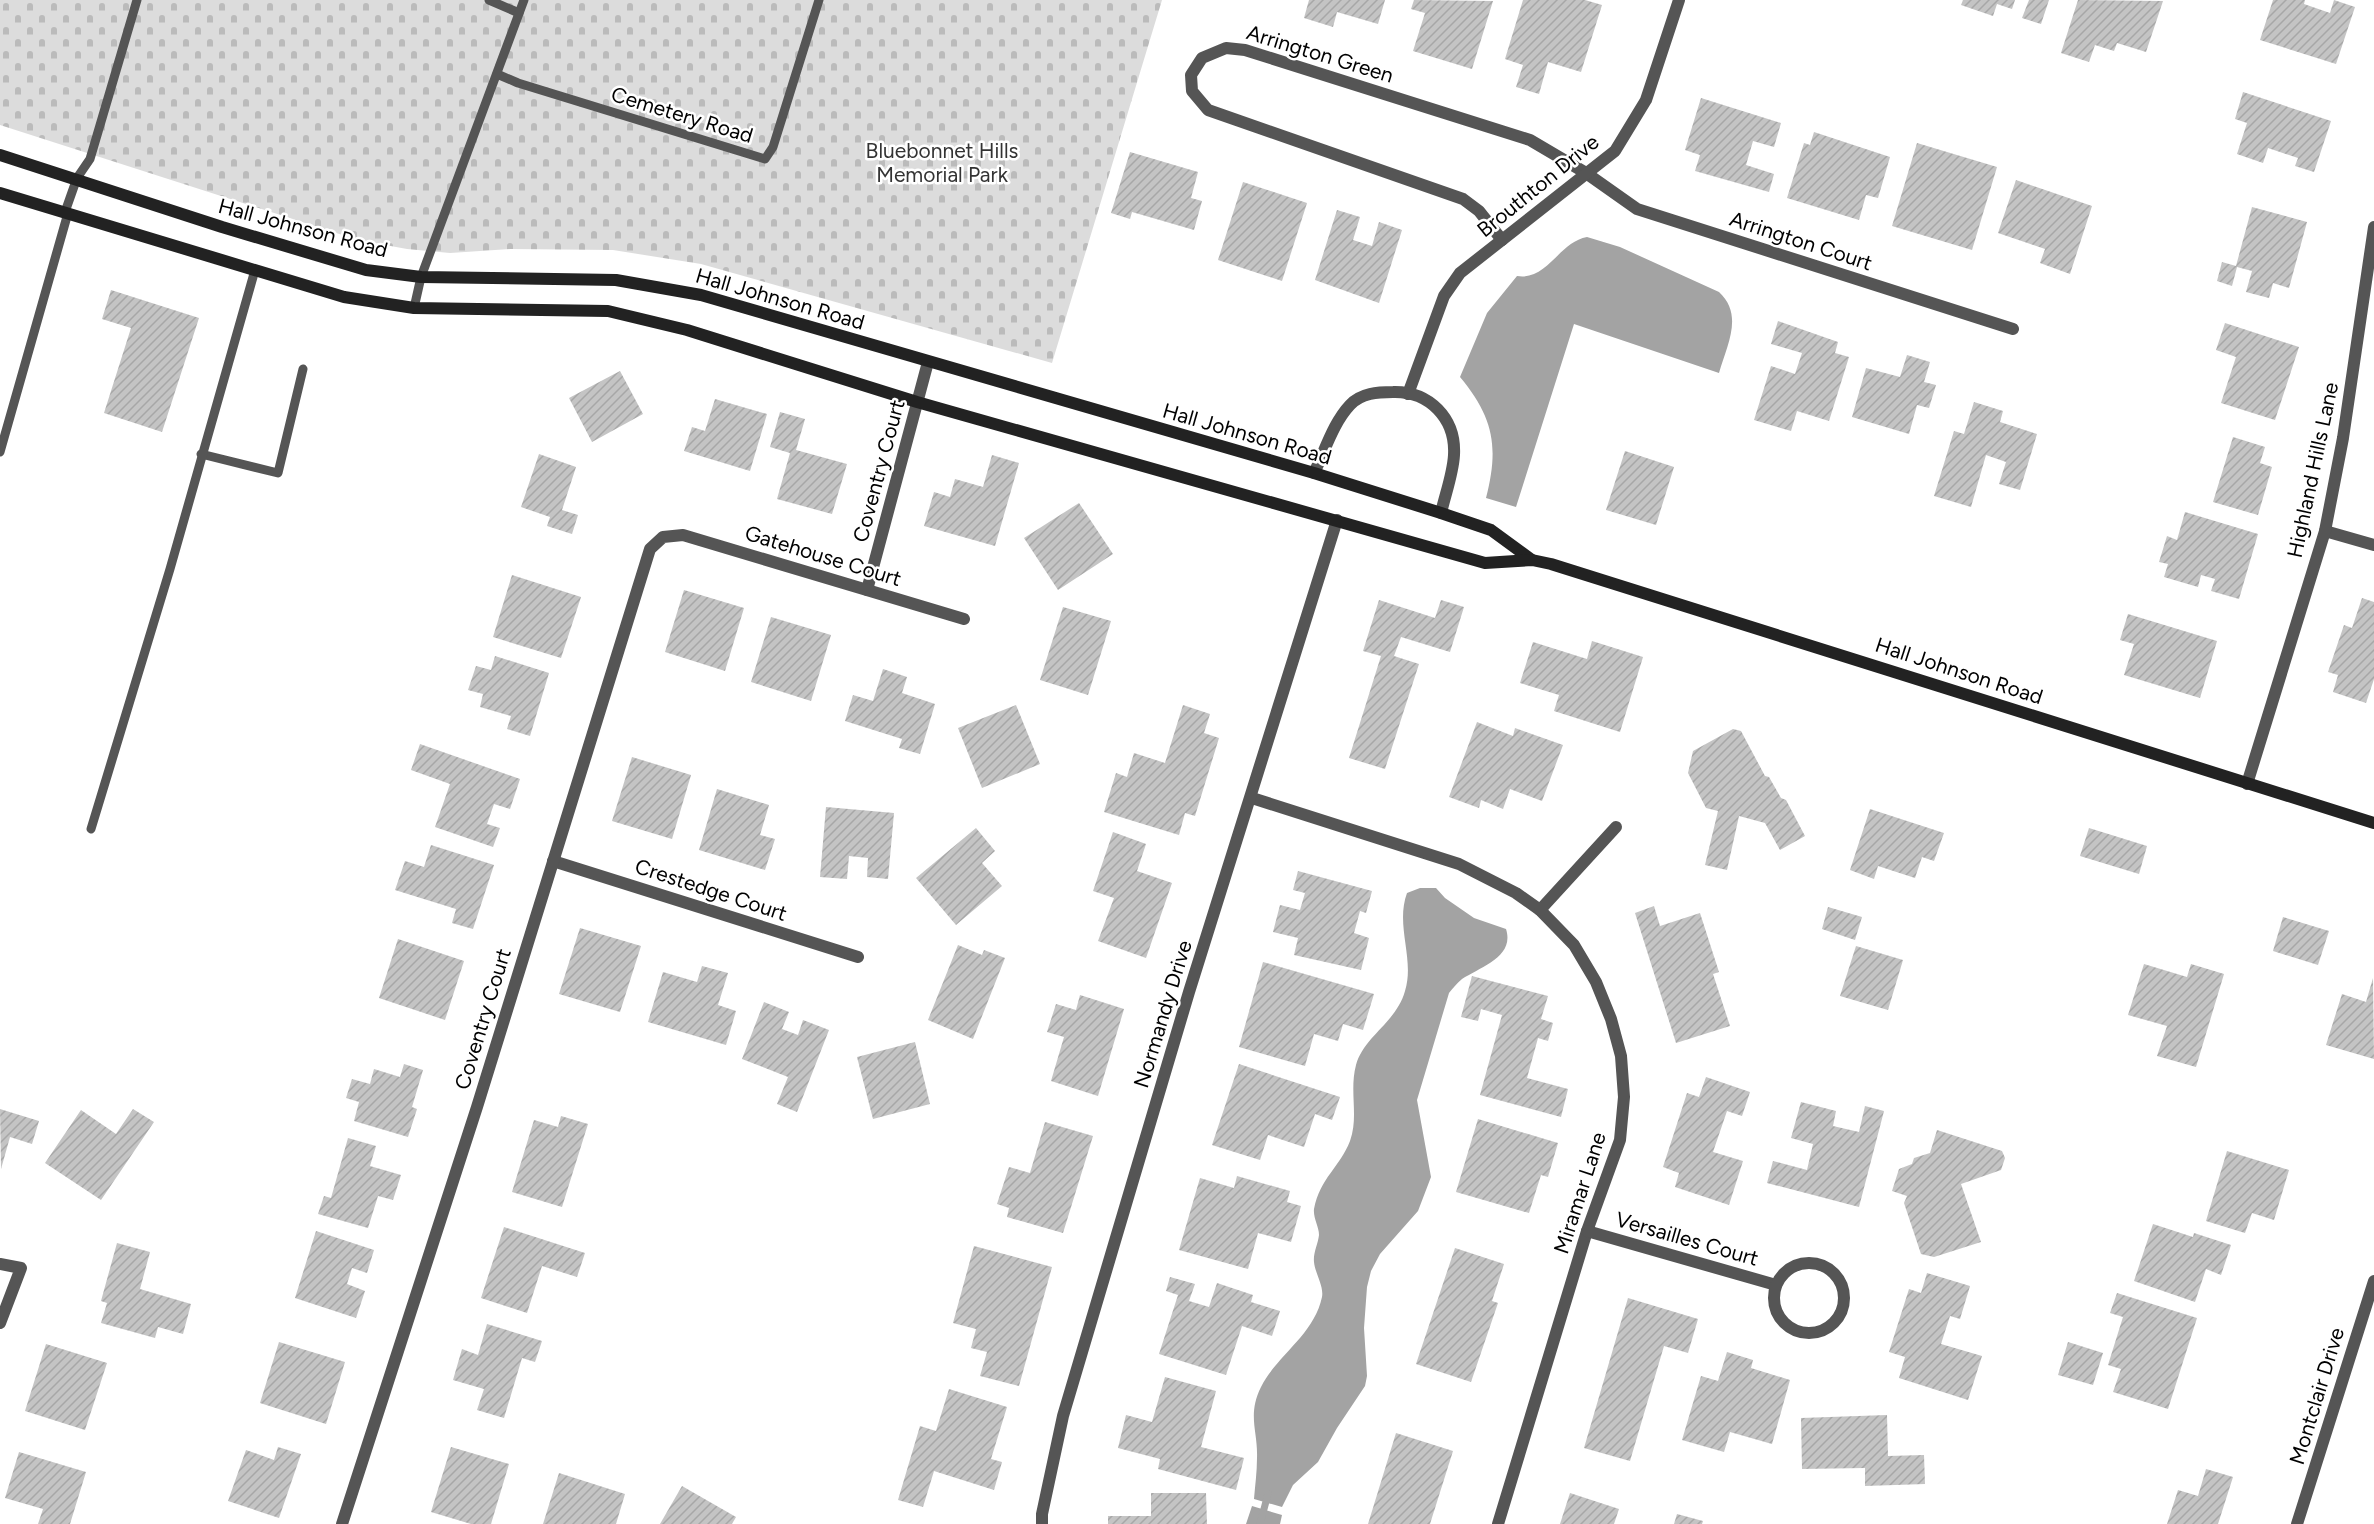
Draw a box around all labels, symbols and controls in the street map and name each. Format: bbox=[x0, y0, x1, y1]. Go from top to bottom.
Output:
street label: Arrington Green bbox=[1244, 19, 1396, 88]
street label: Cemetery Road bbox=[608, 81, 756, 148]
street label: Brouthton Drive bbox=[1472, 129, 1603, 242]
park label: Bluebonnet Hills Memorial Park bbox=[866, 138, 1018, 187]
street label: Hall Johnson Road bbox=[216, 193, 391, 262]
street label: Arrington Court bbox=[1727, 206, 1876, 275]
street label: Hall Johnson Road bbox=[693, 262, 867, 335]
street label: Highland Hills Lane bbox=[2282, 380, 2343, 560]
street label: Coventry Court bbox=[848, 397, 910, 545]
street label: Hall Johnson Road bbox=[1160, 397, 1334, 470]
street label: Gatehouse Court bbox=[742, 520, 904, 591]
street label: Hall Johnson Road bbox=[1872, 632, 2046, 709]
street label: Crestedge Court bbox=[632, 853, 790, 926]
street label: Normandy Drive bbox=[1128, 937, 1197, 1091]
street label: Coventry Court bbox=[449, 945, 516, 1092]
street label: Miramar Lane bbox=[1548, 1129, 1611, 1257]
street label: Versailles Court bbox=[1613, 1206, 1761, 1271]
street label: Montclair Drive bbox=[2284, 1324, 2349, 1467]

